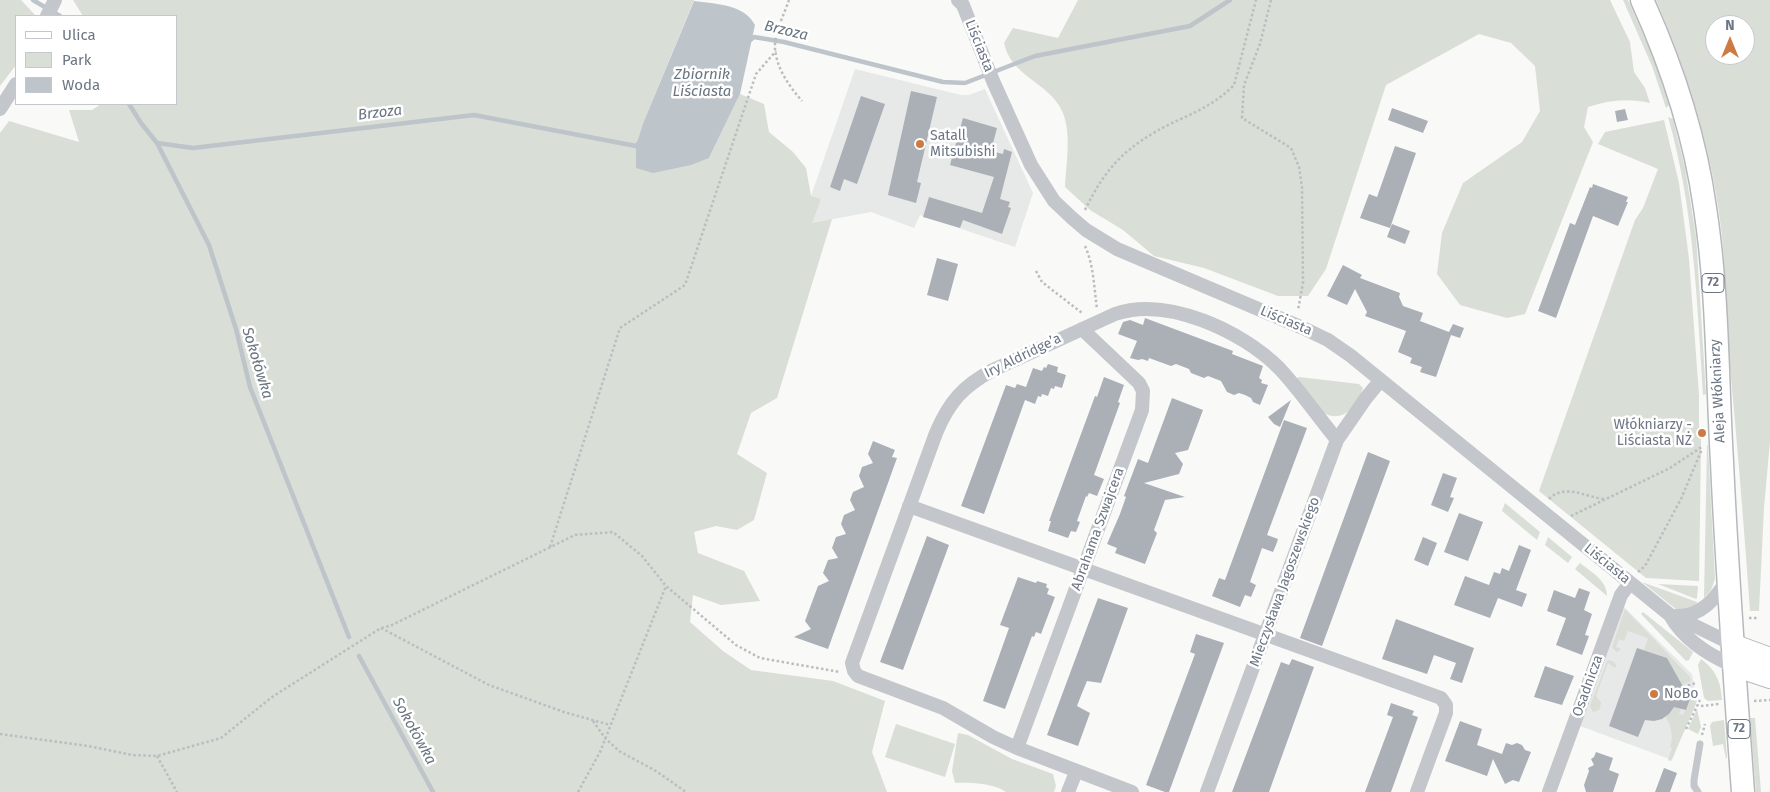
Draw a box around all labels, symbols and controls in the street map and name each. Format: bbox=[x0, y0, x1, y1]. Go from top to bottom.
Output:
legend bbox=[15, 15, 178, 105]
north arrow bbox=[1705, 15, 1755, 65]
water label: Brzoza bbox=[762, 17, 810, 45]
text: N bbox=[1725, 17, 1735, 34]
street label: Liściasta bbox=[961, 18, 997, 74]
text: Ulica bbox=[62, 26, 96, 44]
text: Park bbox=[62, 51, 92, 69]
water label: Zbiornik Liściasta bbox=[673, 66, 731, 101]
text: Woda bbox=[62, 76, 100, 94]
water label: Brzoza bbox=[357, 101, 403, 125]
place label: Satall Mitsubishi bbox=[930, 128, 996, 160]
marker: Satall Mitsubishi bbox=[914, 138, 926, 150]
road number: 72 bbox=[1702, 274, 1724, 292]
street label: Liściasta bbox=[1258, 303, 1314, 339]
water label: Sokołówka bbox=[238, 325, 276, 401]
street label: Iry Aldridge’a bbox=[982, 330, 1064, 382]
street label: Aleja Włókniarzy bbox=[1707, 339, 1729, 443]
place label: Włókniarzy - Liściasta NŻ bbox=[1613, 417, 1692, 450]
marker: Włókniarzy - Liściasta NŻ bbox=[1696, 427, 1708, 439]
street label: Abrahama Szwajcera bbox=[1068, 465, 1128, 593]
street label: Mieczysława Jagoszewskiego bbox=[1246, 495, 1324, 669]
street label: Liściasta bbox=[1580, 540, 1634, 588]
street label: Osadnicza bbox=[1569, 653, 1607, 719]
place label: NoBo bbox=[1664, 686, 1698, 702]
marker: NoBo bbox=[1648, 688, 1660, 700]
water label: Sokołówka bbox=[388, 694, 440, 768]
road number: 72 bbox=[1728, 720, 1750, 739]

